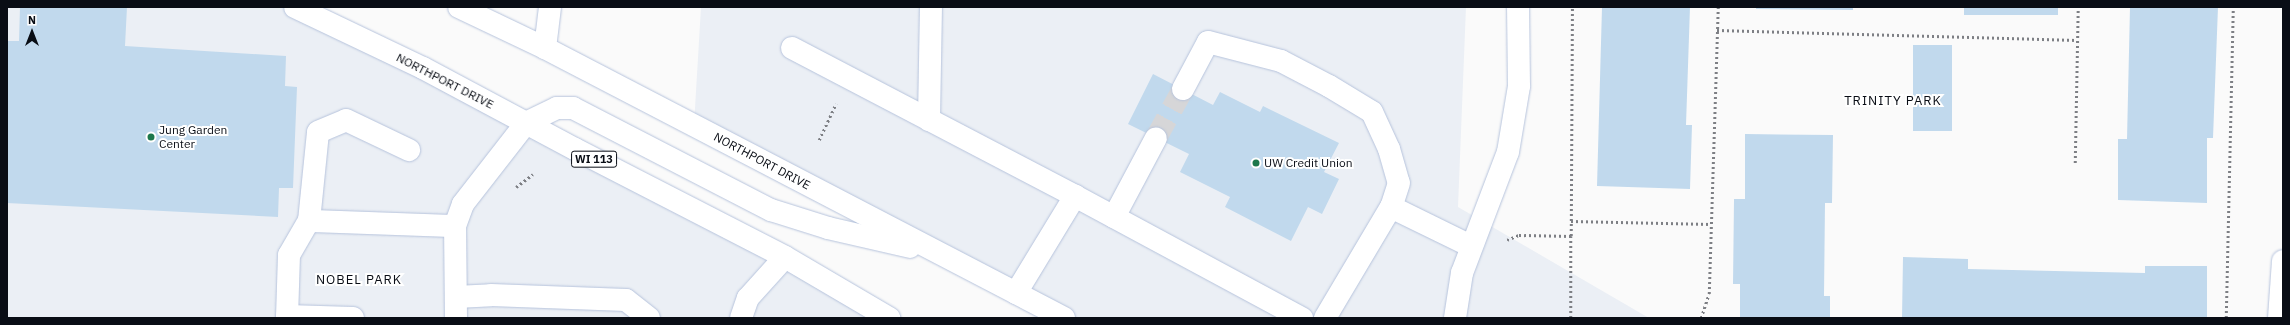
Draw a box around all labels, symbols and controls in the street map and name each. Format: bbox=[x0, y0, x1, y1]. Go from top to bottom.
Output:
north arrow bbox=[12, 12, 52, 52]
text: N bbox=[28, 13, 36, 27]
street label: NORTHPORT DRIVE bbox=[394, 50, 496, 112]
district label: TRINITY PARK bbox=[1844, 93, 1942, 109]
place label: Jung Garden Center bbox=[159, 123, 227, 151]
street label: NORTHPORT DRIVE bbox=[711, 129, 813, 193]
marker: Jung Garden Center bbox=[146, 132, 156, 142]
road number: WI 113 bbox=[571, 150, 617, 168]
place label: UW Credit Union bbox=[1264, 156, 1353, 170]
marker: UW Credit Union bbox=[1251, 158, 1261, 168]
district label: NOBEL PARK bbox=[316, 272, 402, 288]

